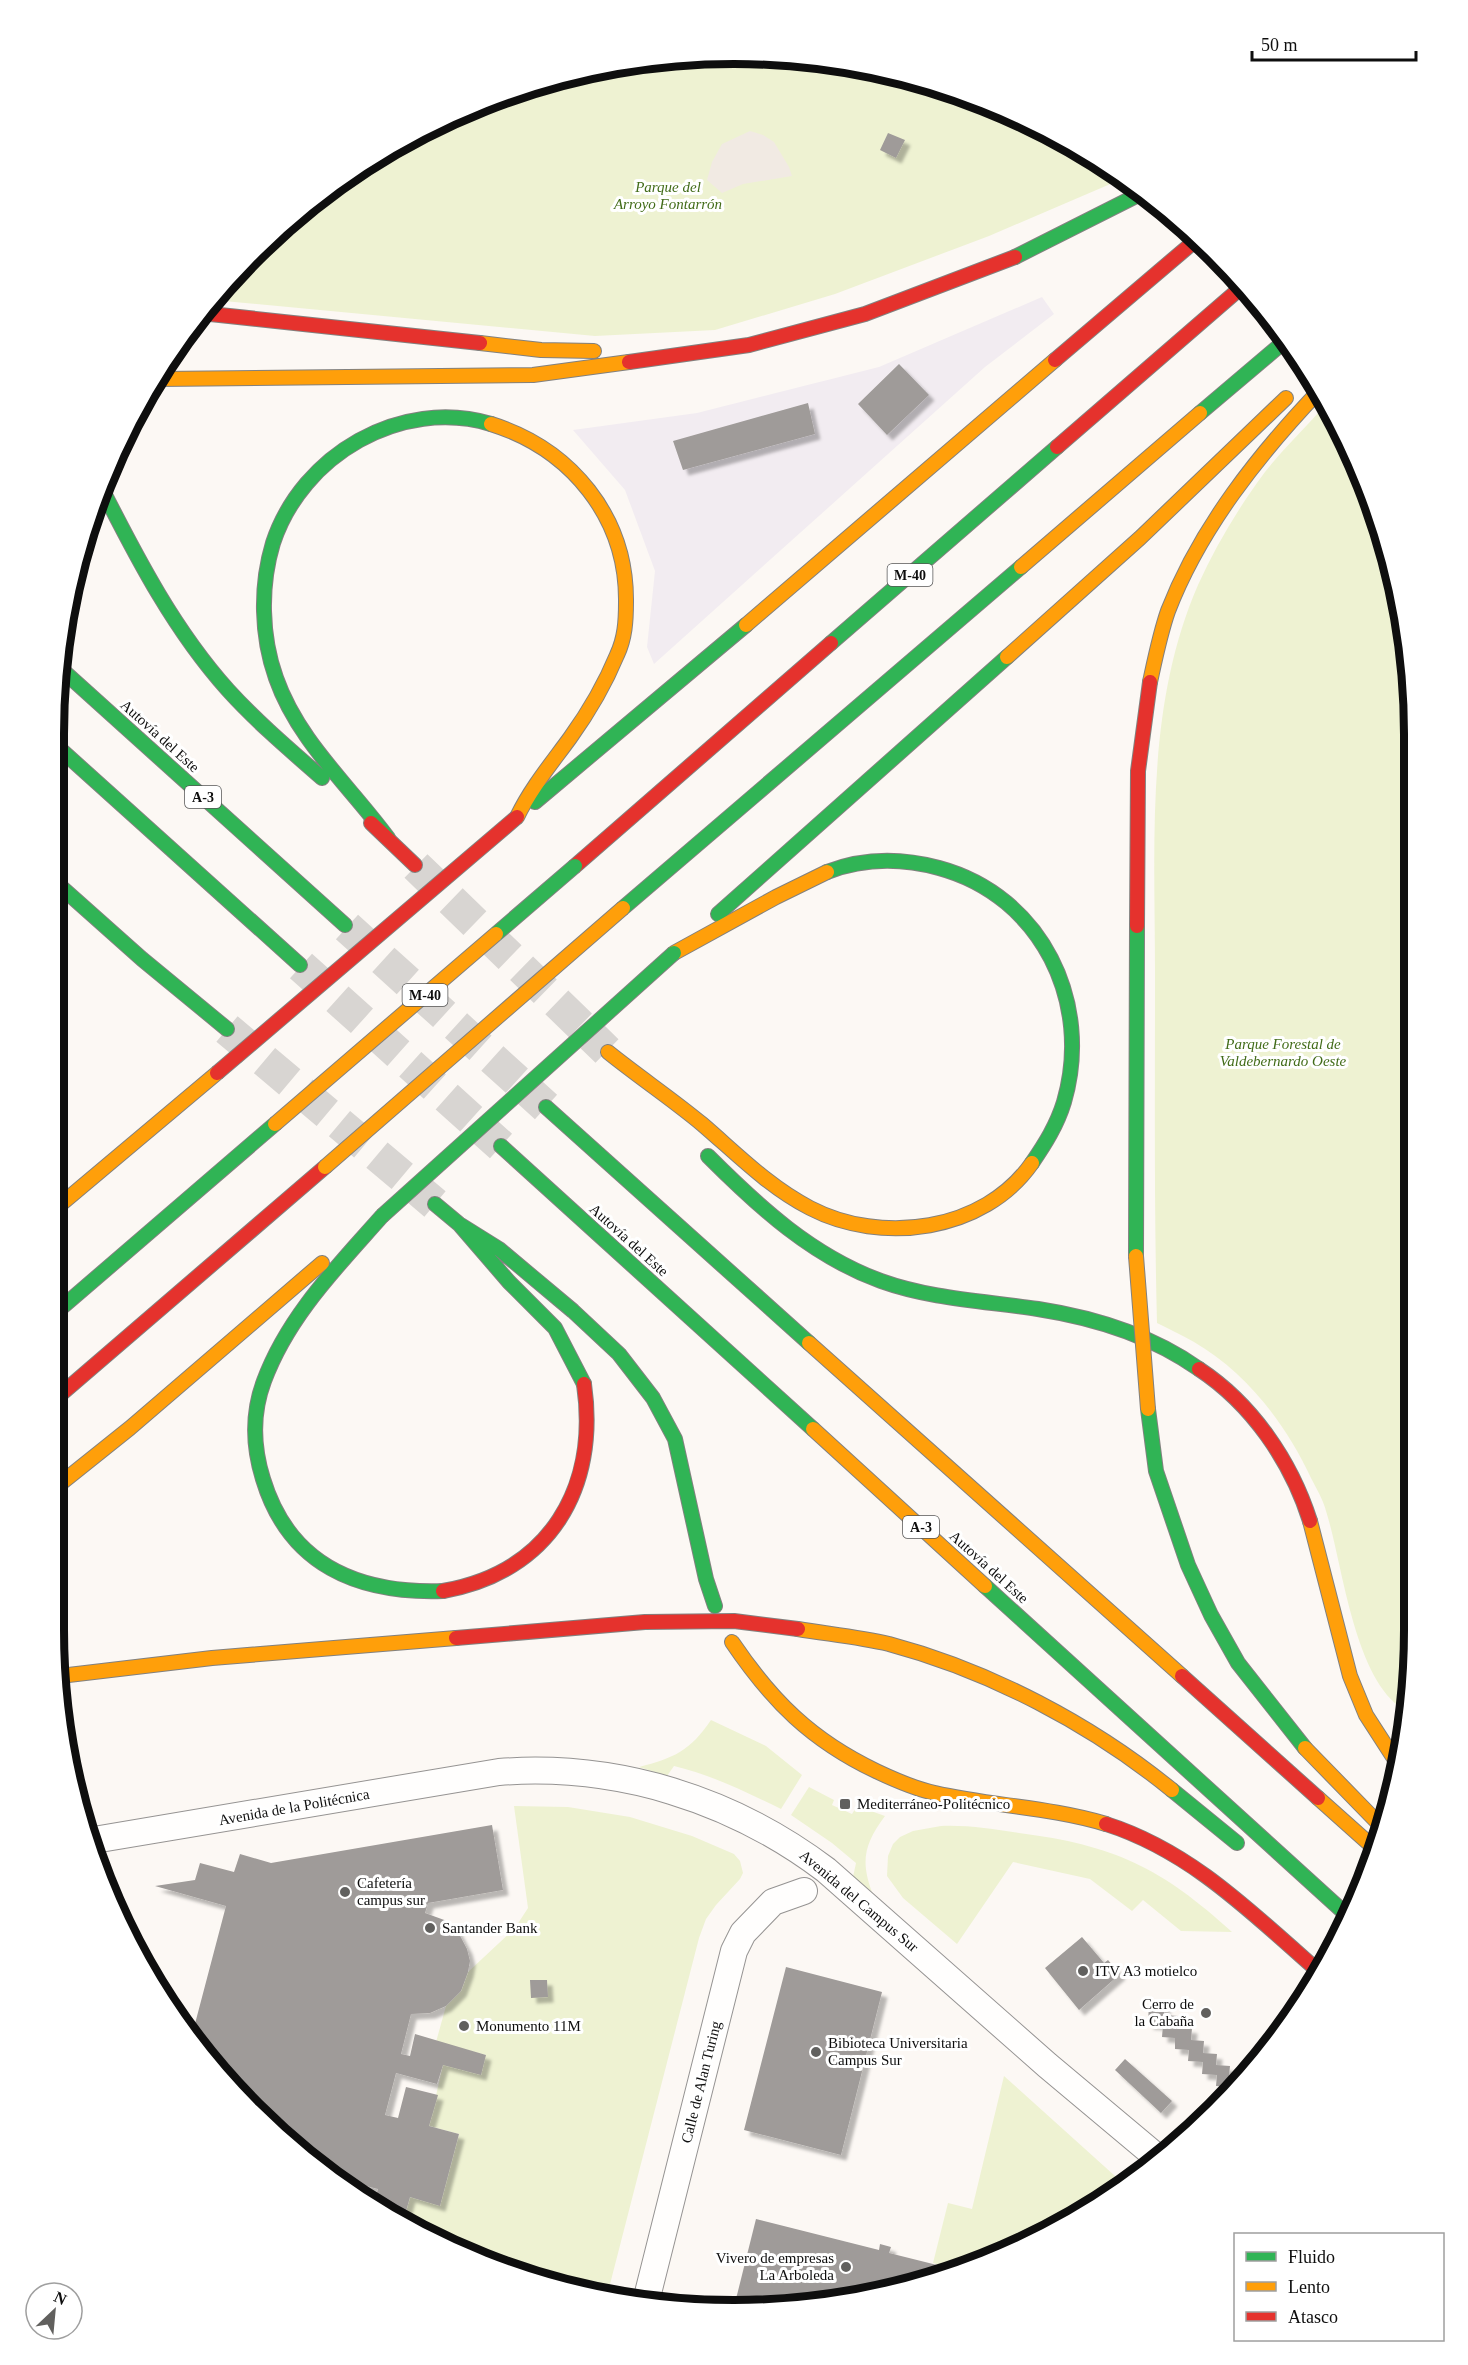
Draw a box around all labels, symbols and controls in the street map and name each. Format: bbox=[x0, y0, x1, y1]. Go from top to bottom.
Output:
scale bar bbox=[1252, 24, 1416, 62]
text: 50 m bbox=[1261, 35, 1298, 55]
park label: Parque del Arroyo Fontarrón bbox=[613, 179, 722, 212]
road number: M-40 bbox=[888, 564, 932, 586]
street label: Autovía del Este bbox=[117, 697, 203, 776]
road number: A-3 bbox=[185, 786, 221, 808]
road number: M-40 bbox=[402, 984, 448, 1006]
park label: Parque Forestal de Valdebernardo Oeste bbox=[1220, 1036, 1347, 1069]
street label: Autovía del Este bbox=[586, 1201, 672, 1280]
road number: A-3 bbox=[903, 1516, 939, 1538]
street label: Autovía del Este bbox=[946, 1528, 1032, 1607]
street label: Avenida de la Politécnica bbox=[217, 1786, 371, 1828]
place label: Mediterráneo-Politécnico bbox=[857, 1796, 1010, 1812]
marker: Mediterráneo-Politécnico bbox=[838, 1797, 852, 1811]
street label: Avenida del Campus Sur bbox=[797, 1847, 921, 1955]
place label: Cafetería campus sur bbox=[357, 1875, 425, 1908]
marker: Cafetería campus sur bbox=[338, 1885, 352, 1899]
place label: Santander Bank bbox=[442, 1920, 538, 1936]
marker: Santander Bank bbox=[423, 1921, 437, 1935]
place label: ITV A3 motielco bbox=[1095, 1963, 1197, 1979]
marker: ITV A3 motielco bbox=[1076, 1964, 1090, 1978]
place label: Cerro de la Cabaña bbox=[1134, 1996, 1194, 2029]
marker: Cerro de la Cabaña bbox=[1199, 2006, 1213, 2020]
place label: Monumento 11M bbox=[476, 2018, 581, 2034]
marker: Monumento 11M bbox=[457, 2019, 471, 2033]
street label: Calle de Alan Turing bbox=[678, 2019, 724, 2145]
place label: Bibioteca Universitaria Campus Sur bbox=[828, 2035, 968, 2068]
marker: Bibioteca Universitaria Campus Sur bbox=[809, 2045, 823, 2059]
legend bbox=[1234, 2233, 1444, 2341]
text: Fluido bbox=[1288, 2247, 1335, 2267]
place label: Vivero de empresas La Arboleda bbox=[716, 2250, 834, 2283]
marker: Vivero de empresas La Arboleda bbox=[839, 2260, 853, 2274]
text: Lento bbox=[1288, 2277, 1330, 2297]
north arrow bbox=[24, 2281, 84, 2341]
text: N bbox=[51, 2288, 70, 2308]
text: Atasco bbox=[1288, 2307, 1338, 2327]

